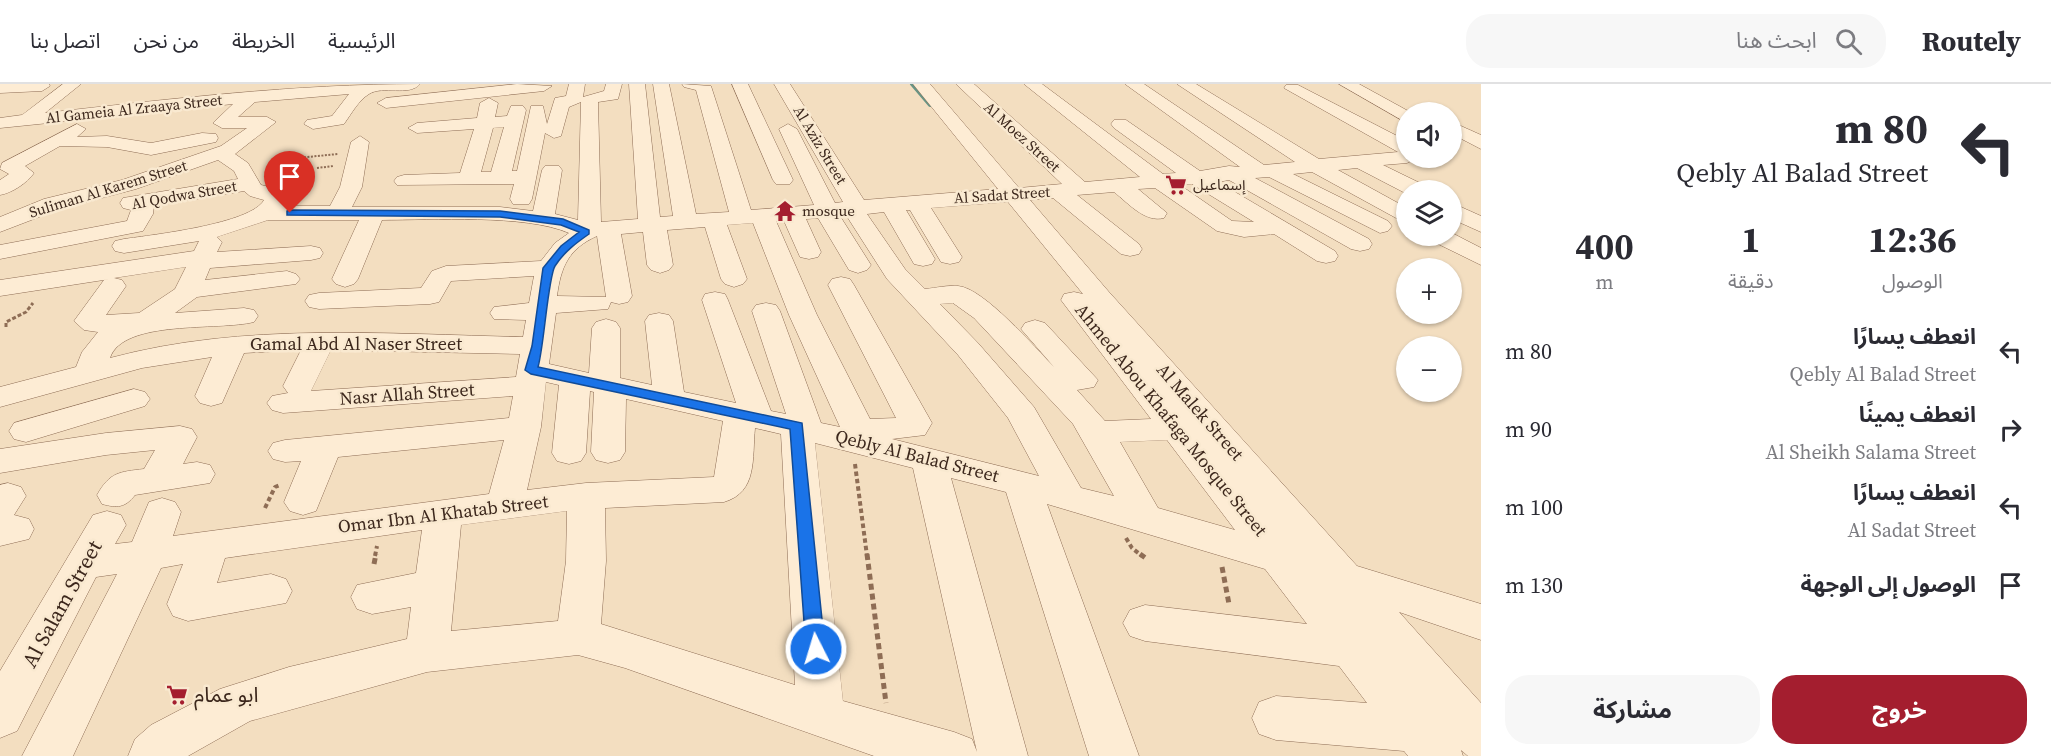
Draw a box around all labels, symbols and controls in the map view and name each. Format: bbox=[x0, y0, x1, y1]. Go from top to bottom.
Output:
search box bbox=[1466, 14, 1886, 68]
text: Routely bbox=[1922, 22, 2021, 60]
text: ابحث هنا bbox=[1736, 25, 1817, 55]
icon: search bbox=[1832, 25, 1865, 58]
text: اتصل بنا bbox=[30, 26, 100, 55]
text: من نحن bbox=[133, 26, 199, 55]
text: الخريطة bbox=[232, 26, 295, 55]
text: الرئيسية bbox=[328, 26, 395, 55]
street label: Al Gameia Al Zraaya Street bbox=[45, 89, 223, 128]
street label: Al Moez Street bbox=[980, 97, 1065, 177]
text: 80 m bbox=[1835, 99, 1928, 157]
street label: Al Aziz Street bbox=[789, 101, 852, 188]
map controls bbox=[1396, 102, 1462, 402]
button: sound bbox=[1396, 102, 1462, 168]
icon: left bbox=[1949, 108, 2027, 186]
pin bbox=[264, 151, 315, 213]
street label: Suliman Al Karem Street bbox=[26, 154, 189, 223]
text: Qebly Al Balad Street bbox=[1676, 154, 1928, 191]
icon: arrive bbox=[273, 160, 306, 193]
supermarket icon: إسماعيل bbox=[1164, 173, 1188, 197]
place label: إسماعيل bbox=[1193, 174, 1246, 195]
street label: Al Qodwa Street bbox=[130, 175, 238, 214]
button: layers bbox=[1396, 180, 1462, 246]
street label: Al Sadat Street bbox=[953, 181, 1051, 208]
temple icon: mosque bbox=[773, 199, 797, 223]
place label: mosque bbox=[802, 200, 855, 221]
text: 1 bbox=[1741, 215, 1761, 264]
text: 12:36 bbox=[1868, 215, 1957, 264]
text: 400 bbox=[1575, 222, 1634, 271]
button: + bbox=[1396, 258, 1462, 324]
text: دقيقة bbox=[1728, 267, 1774, 295]
text: الوصول bbox=[1882, 267, 1943, 295]
text: m bbox=[1596, 268, 1614, 296]
street label: Ahmed Abou Khafaga Mosque Street bbox=[1070, 298, 1273, 541]
text: انعطف يسارًا bbox=[1853, 321, 1976, 351]
street label: Gamal Abd Al Naser Street bbox=[250, 331, 462, 356]
icon: left bbox=[1994, 335, 2027, 368]
button: − bbox=[1396, 336, 1462, 402]
text: 80 m bbox=[1505, 336, 1552, 366]
street label: Al Malek Street bbox=[1151, 358, 1250, 466]
text: Qebly Al Balad Street bbox=[1790, 360, 1976, 388]
street label: Nasr Allah Street bbox=[339, 376, 475, 411]
text: انعطف يمينًا bbox=[1859, 399, 1976, 429]
icon: right bbox=[1994, 413, 2027, 446]
text: 90 m bbox=[1505, 414, 1552, 444]
street label: Qebly Al Balad Street bbox=[833, 423, 1002, 488]
text: Al Sheikh Salama Street bbox=[1765, 438, 1976, 466]
text: انعطف يسارًا bbox=[1853, 477, 1976, 507]
street label: Omar Ibn Al Khatab Street bbox=[336, 488, 550, 539]
icon: left bbox=[1994, 491, 2027, 524]
text: 100 m bbox=[1505, 492, 1563, 522]
text: Al Sadat Street bbox=[1848, 516, 1976, 544]
street label: Al Salam Street bbox=[15, 535, 109, 673]
text: الوصول إلى الوجهة bbox=[1800, 569, 1976, 599]
icon: arrive bbox=[1994, 569, 2027, 602]
text: 130 m bbox=[1505, 570, 1563, 600]
position arrow bbox=[784, 617, 848, 681]
button: مشاركة bbox=[1505, 675, 1760, 744]
button: خروج bbox=[1772, 675, 2027, 744]
place label: ابو عمام bbox=[194, 680, 258, 711]
supermarket icon: ابو عمام bbox=[165, 683, 189, 707]

